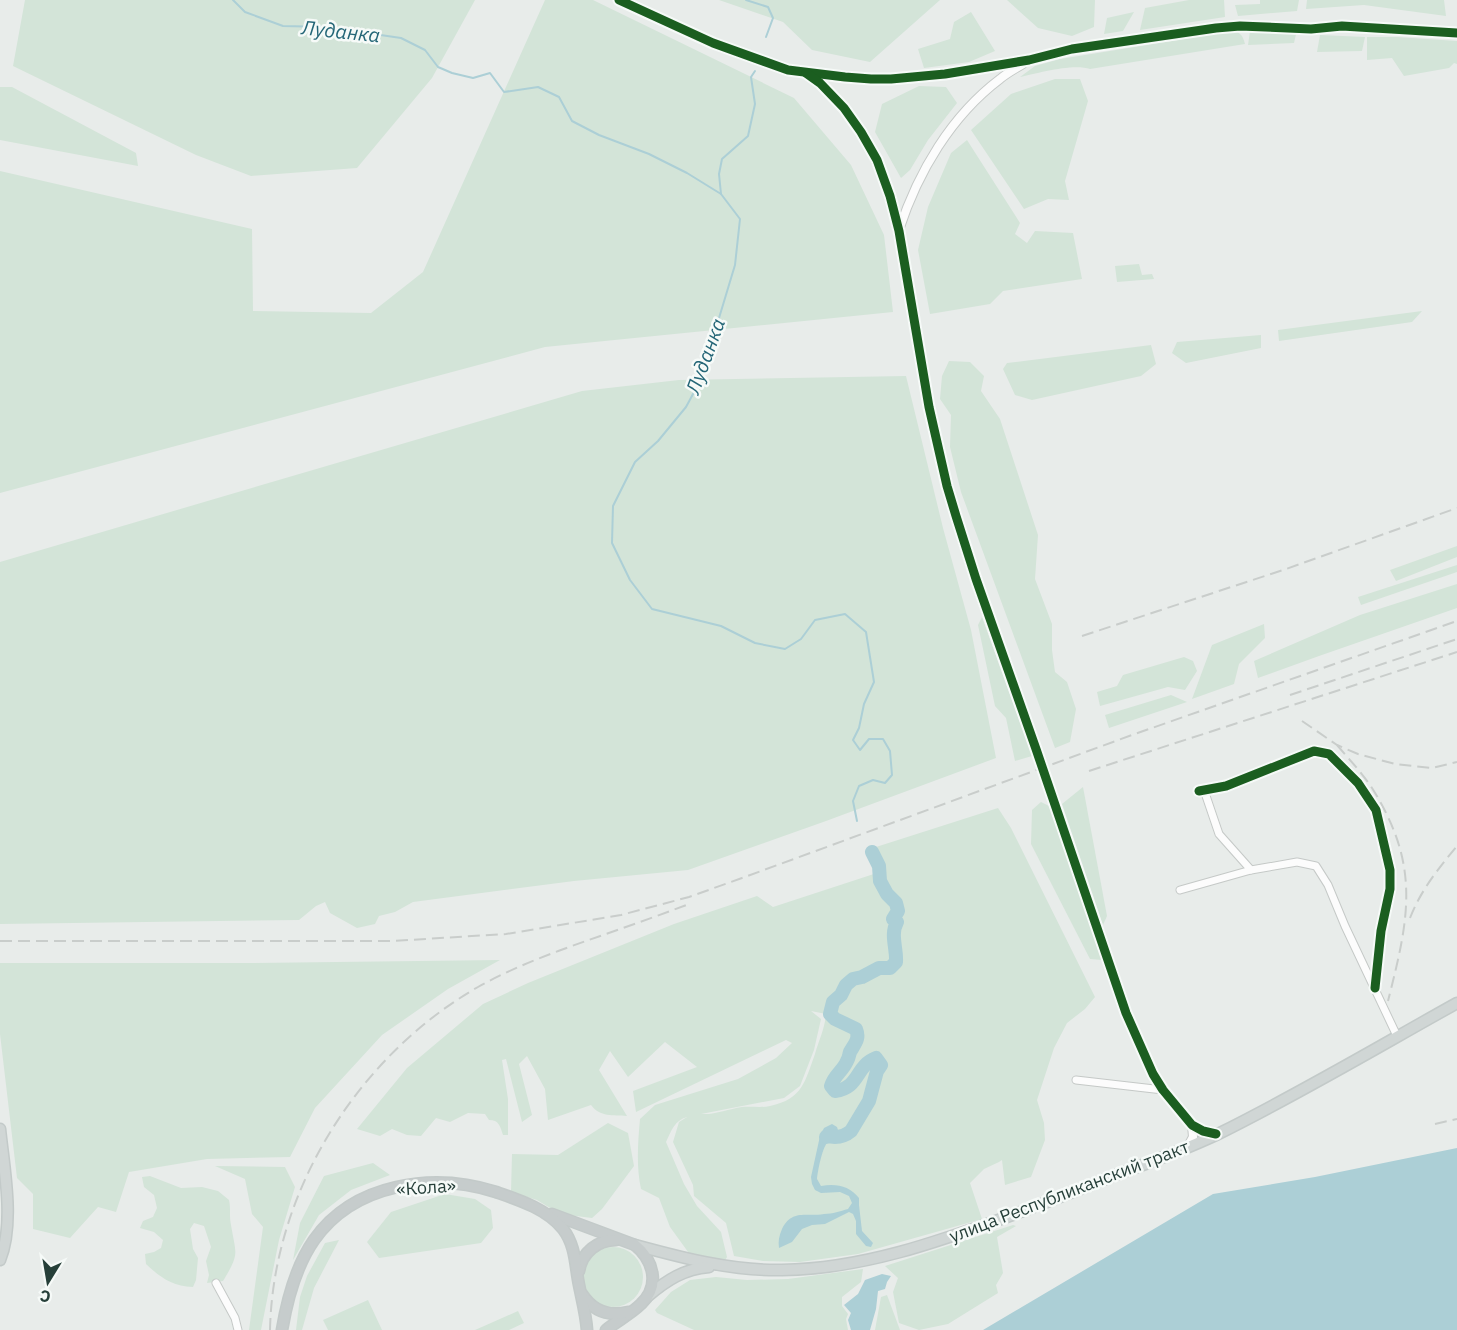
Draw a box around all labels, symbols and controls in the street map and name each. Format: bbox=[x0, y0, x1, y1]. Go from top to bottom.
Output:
water label: Луданка bbox=[299, 13, 382, 49]
water label: Луданка bbox=[679, 314, 731, 399]
street label: улица Республиканский тракт bbox=[946, 1134, 1193, 1247]
street label: «Кола» bbox=[395, 1173, 457, 1201]
north arrow bbox=[18, 1252, 78, 1312]
text: С bbox=[38, 1286, 52, 1308]

